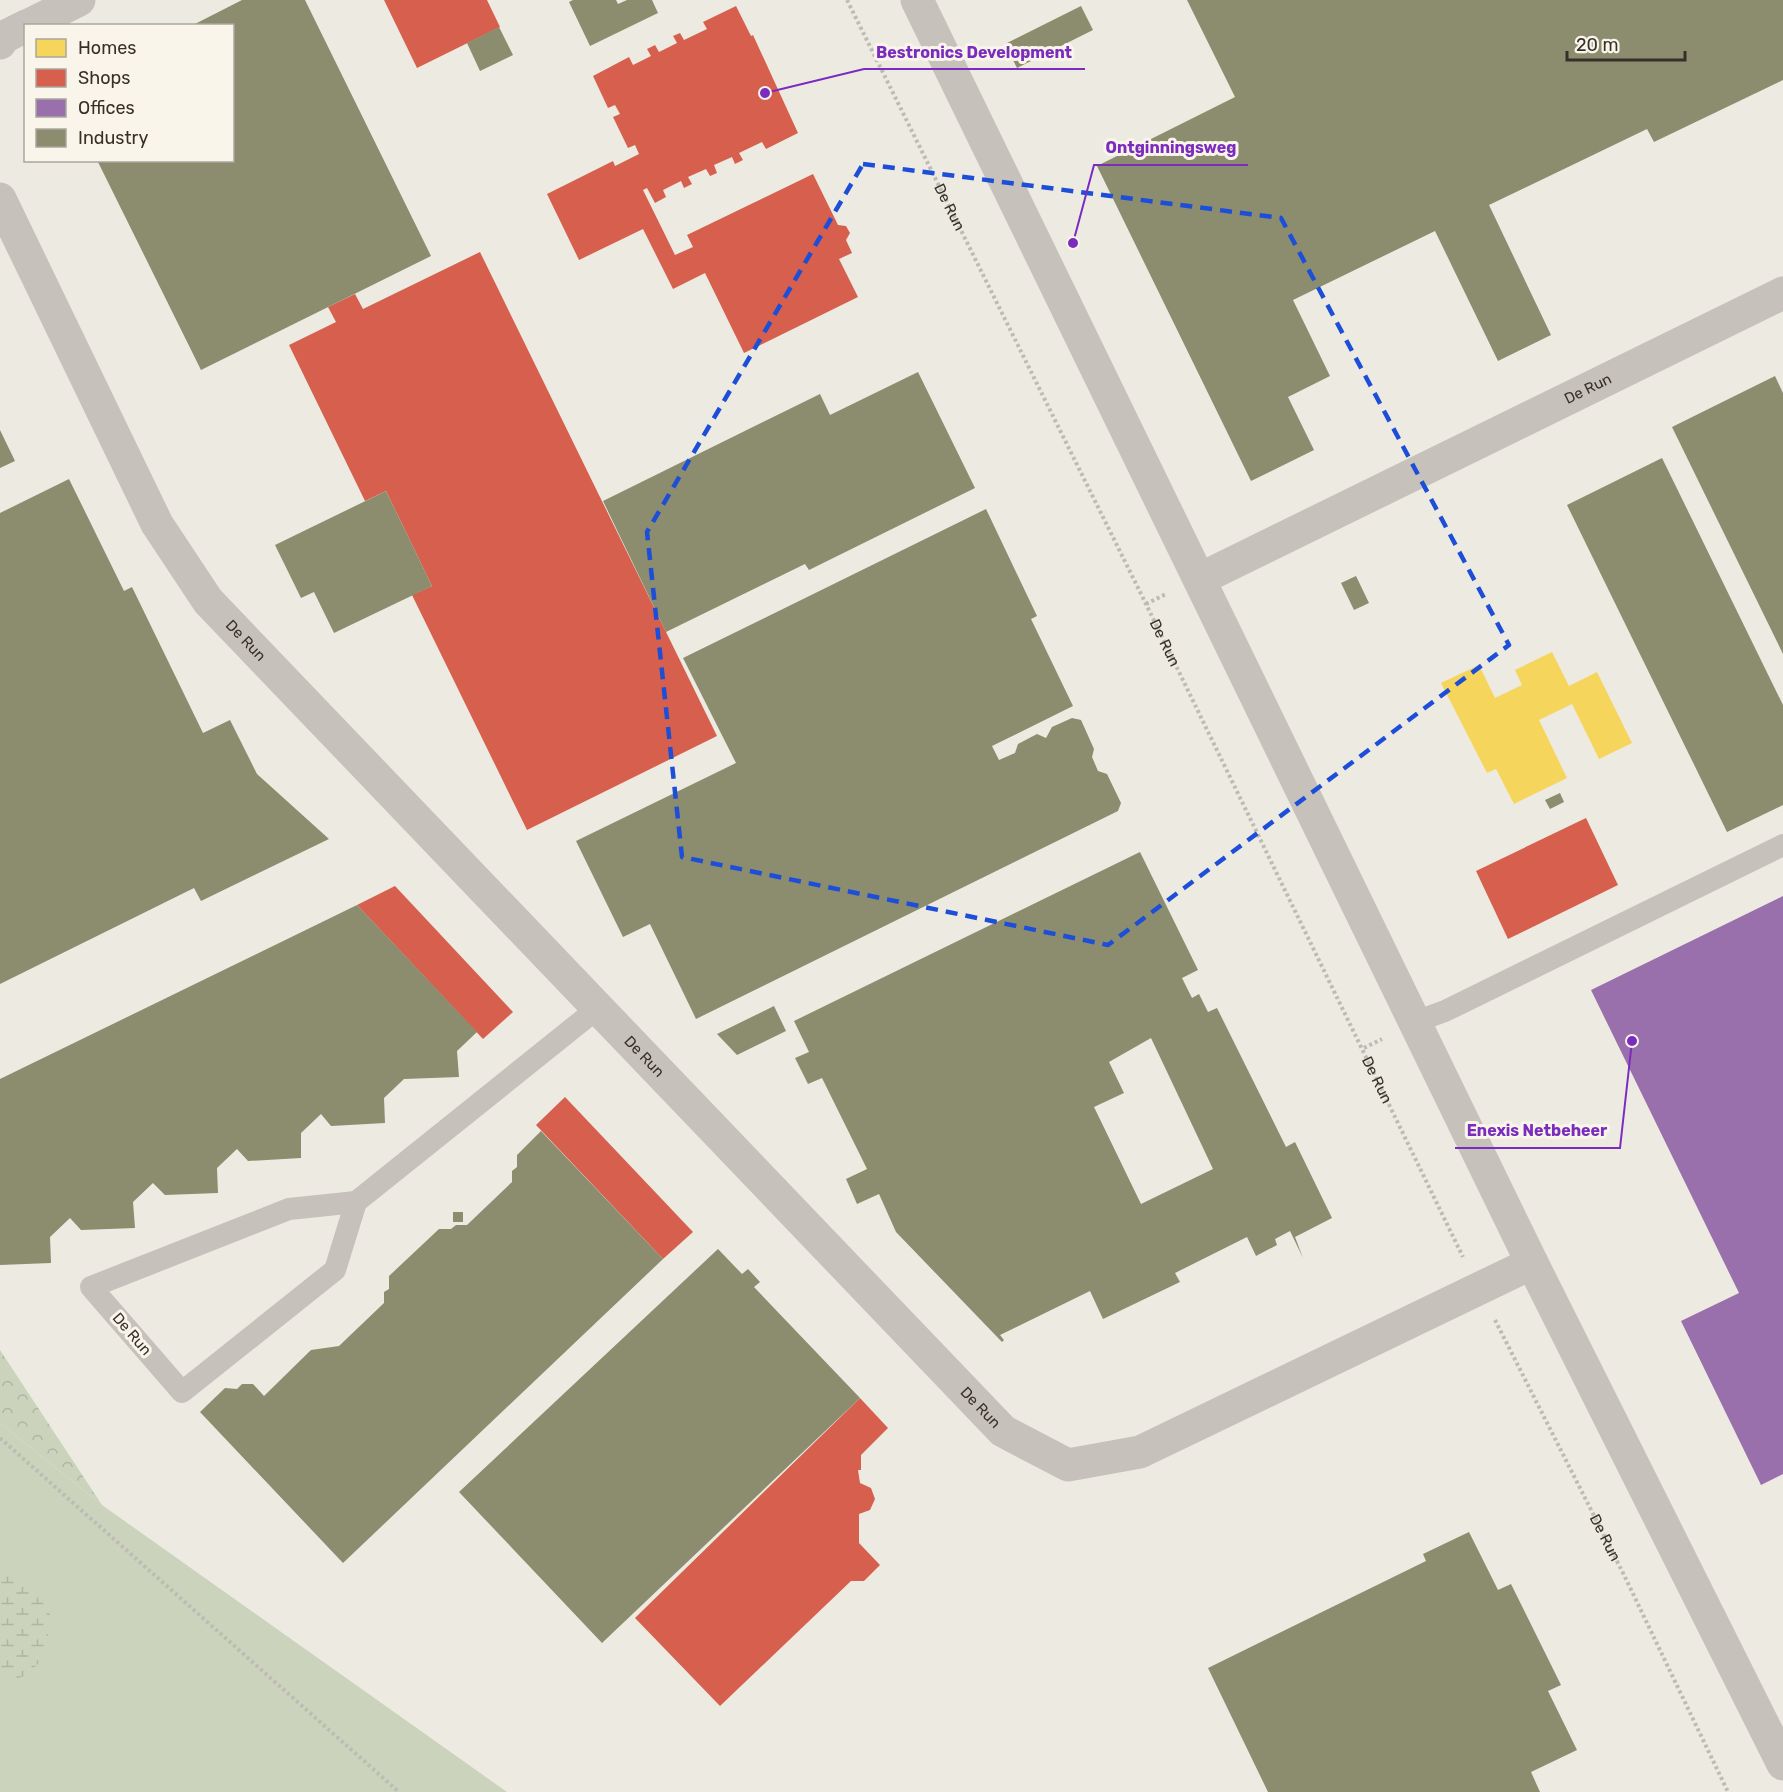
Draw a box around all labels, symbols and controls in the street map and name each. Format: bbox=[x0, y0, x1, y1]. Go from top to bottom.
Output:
legend bbox=[24, 24, 234, 162]
scale bar bbox=[1567, 24, 1686, 62]
text: 20 m bbox=[1576, 34, 1618, 56]
callout: Bestronics Development bbox=[864, 35, 1085, 69]
text: Homes bbox=[78, 37, 136, 59]
text: Bestronics Development bbox=[876, 43, 1073, 62]
text: Shops bbox=[78, 67, 130, 89]
text: Offices bbox=[78, 97, 135, 119]
text: Industry bbox=[78, 127, 148, 149]
callout: Ontginningsweg bbox=[1094, 131, 1248, 165]
text: Ontginningsweg bbox=[1106, 138, 1236, 157]
street label: De Run bbox=[930, 180, 969, 234]
street label: De Run bbox=[1561, 370, 1614, 408]
street label: De Run bbox=[222, 616, 270, 665]
street label: De Run bbox=[1146, 616, 1184, 669]
street label: De Run bbox=[620, 1032, 668, 1081]
street label: De Run bbox=[1358, 1053, 1396, 1107]
callout: Enexis Netbeheer bbox=[1455, 1114, 1620, 1148]
text: Enexis Netbeheer bbox=[1467, 1121, 1608, 1140]
street label: De Run bbox=[109, 1309, 155, 1359]
street label: De Run bbox=[957, 1383, 1004, 1432]
street label: De Run bbox=[1586, 1511, 1625, 1564]

